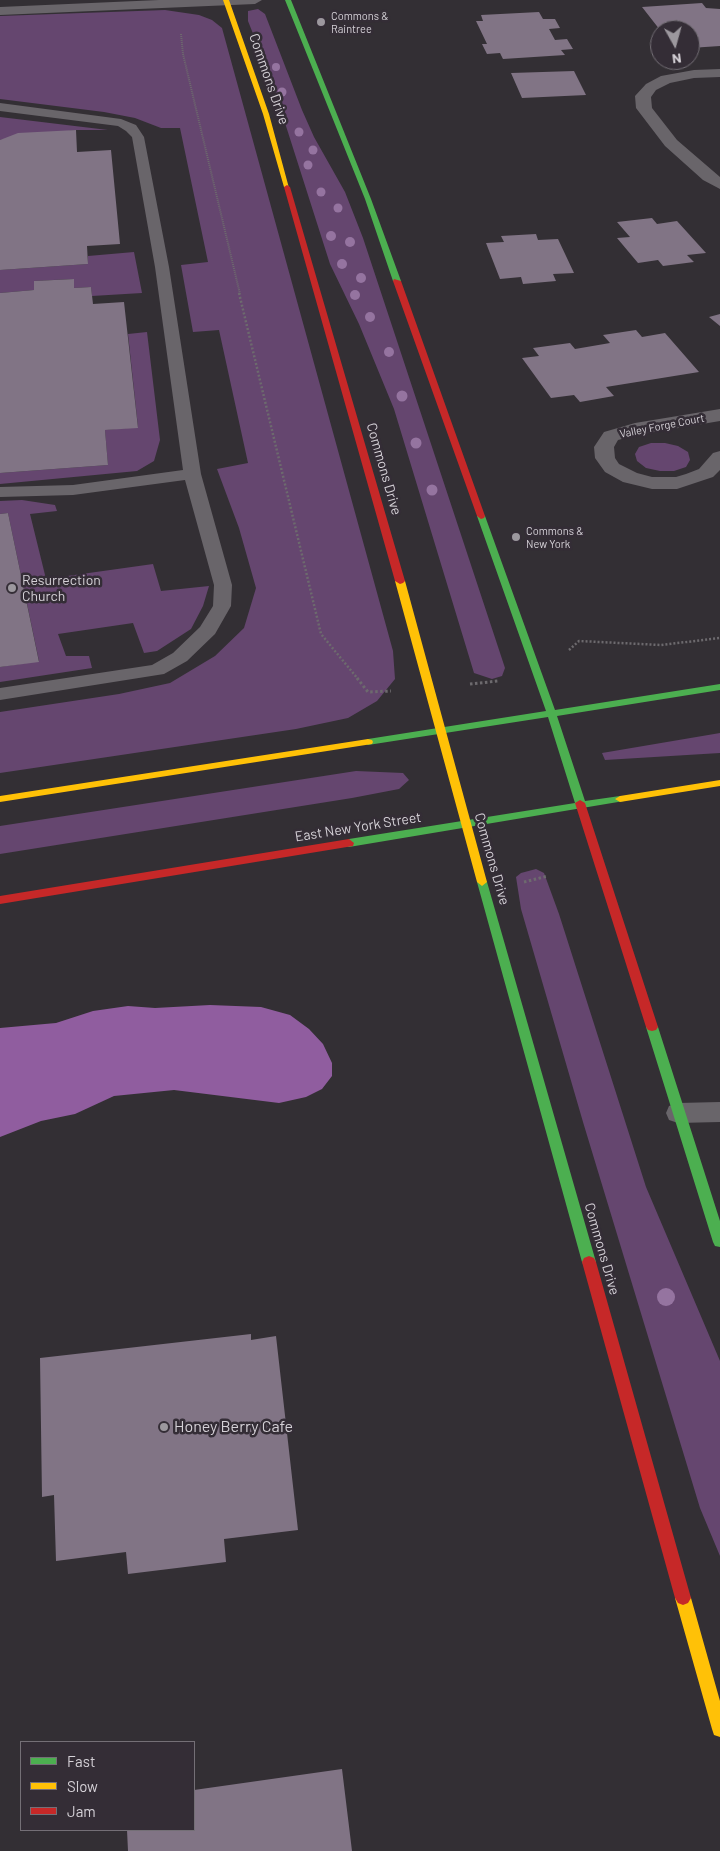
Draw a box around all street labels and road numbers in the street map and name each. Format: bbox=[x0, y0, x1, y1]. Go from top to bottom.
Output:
street label: Commons Drive bbox=[246, 31, 292, 127]
street label: Valley Forge Court bbox=[619, 411, 705, 441]
street label: Commons Drive bbox=[363, 421, 405, 517]
street label: East New York Street bbox=[294, 809, 422, 845]
street label: Commons Drive bbox=[471, 811, 513, 907]
street label: Commons Drive bbox=[581, 1201, 623, 1297]

